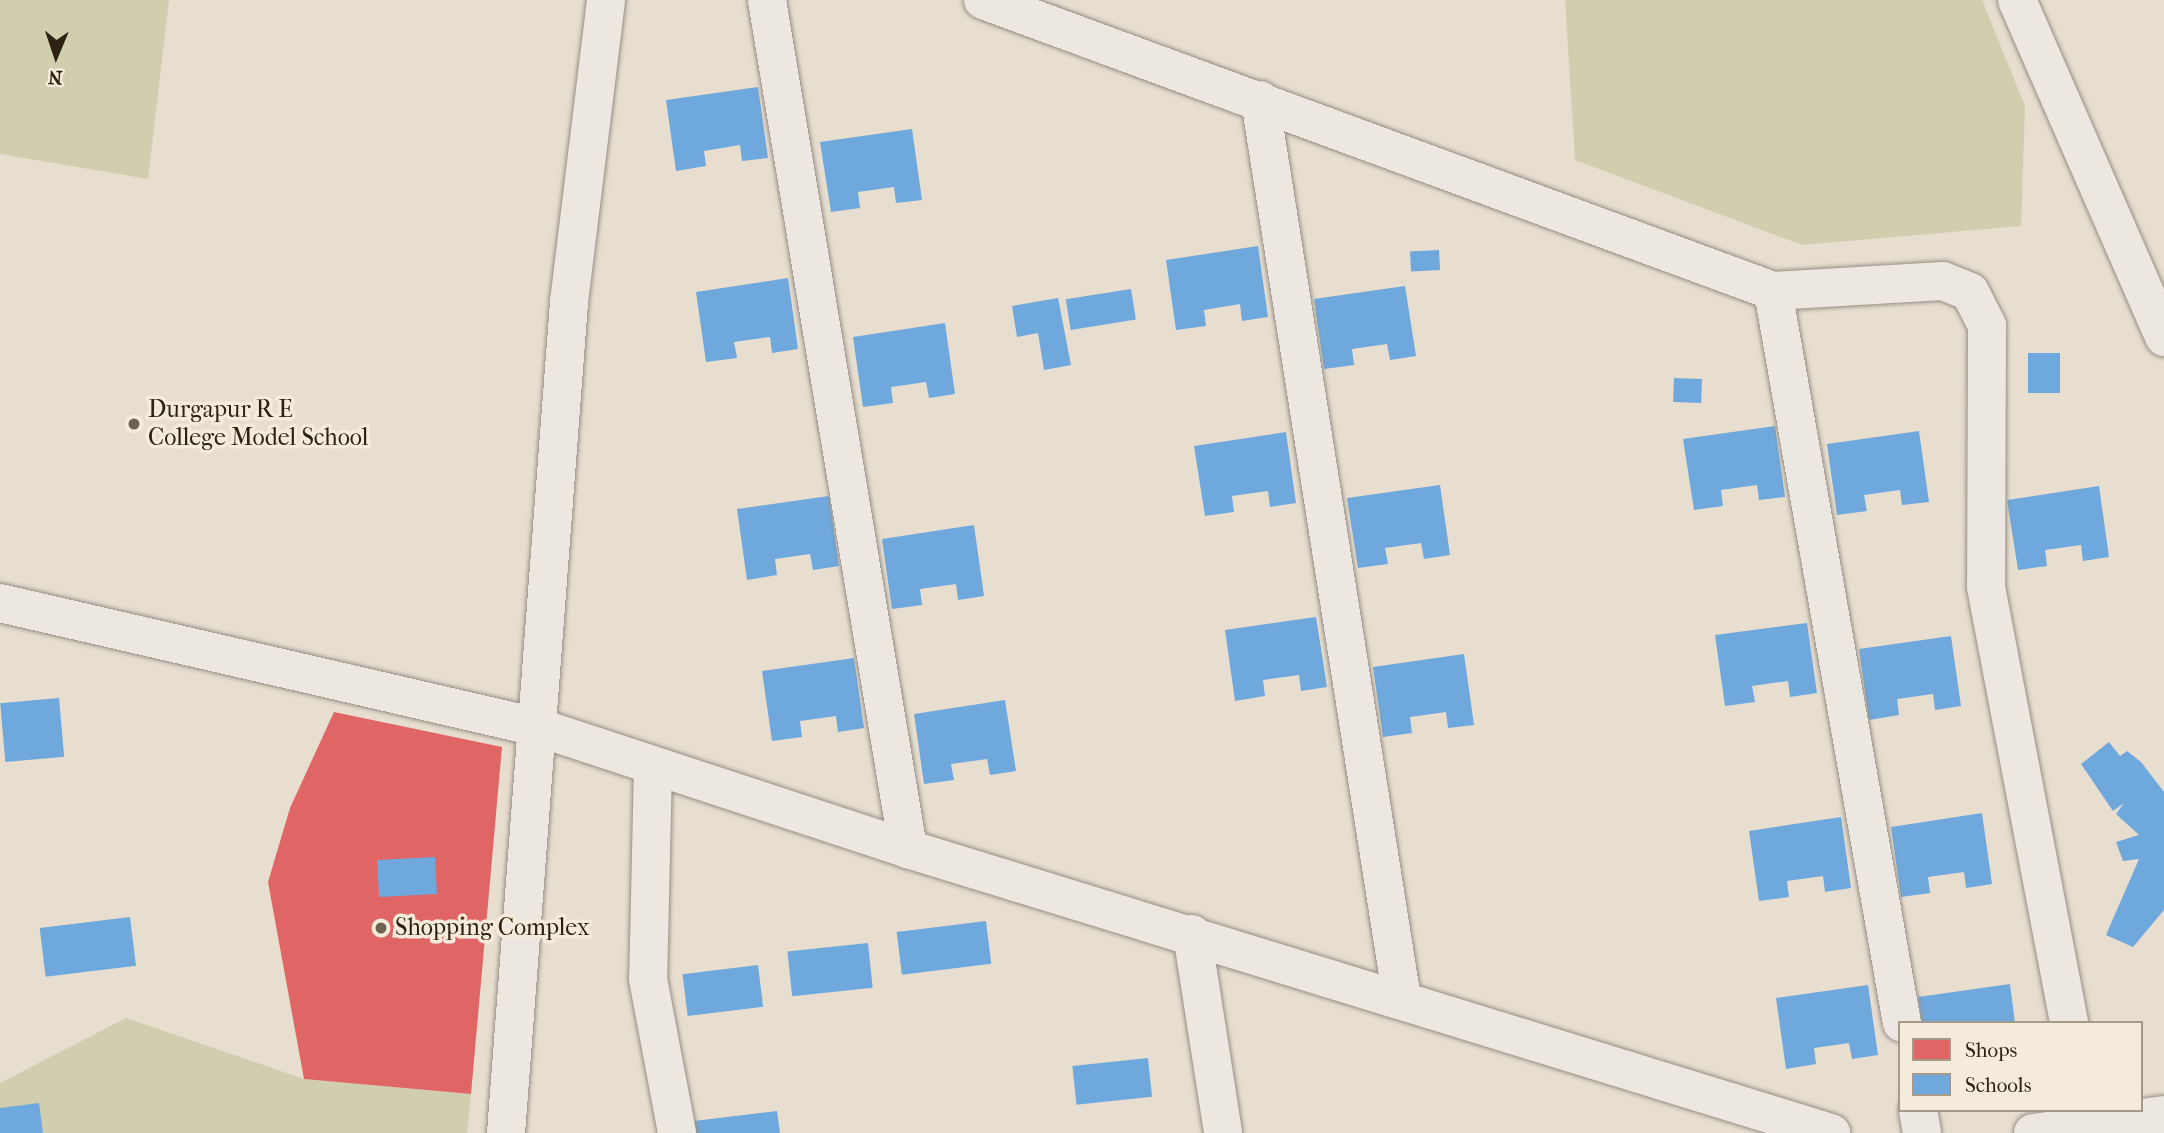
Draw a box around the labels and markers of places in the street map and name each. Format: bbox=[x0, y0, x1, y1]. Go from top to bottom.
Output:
place label: Durgapur R E College Model School bbox=[148, 396, 368, 452]
marker: Durgapur R E College Model School bbox=[126, 416, 142, 432]
place label: Shopping Complex bbox=[395, 914, 589, 942]
marker: Shopping Complex bbox=[373, 920, 389, 936]

